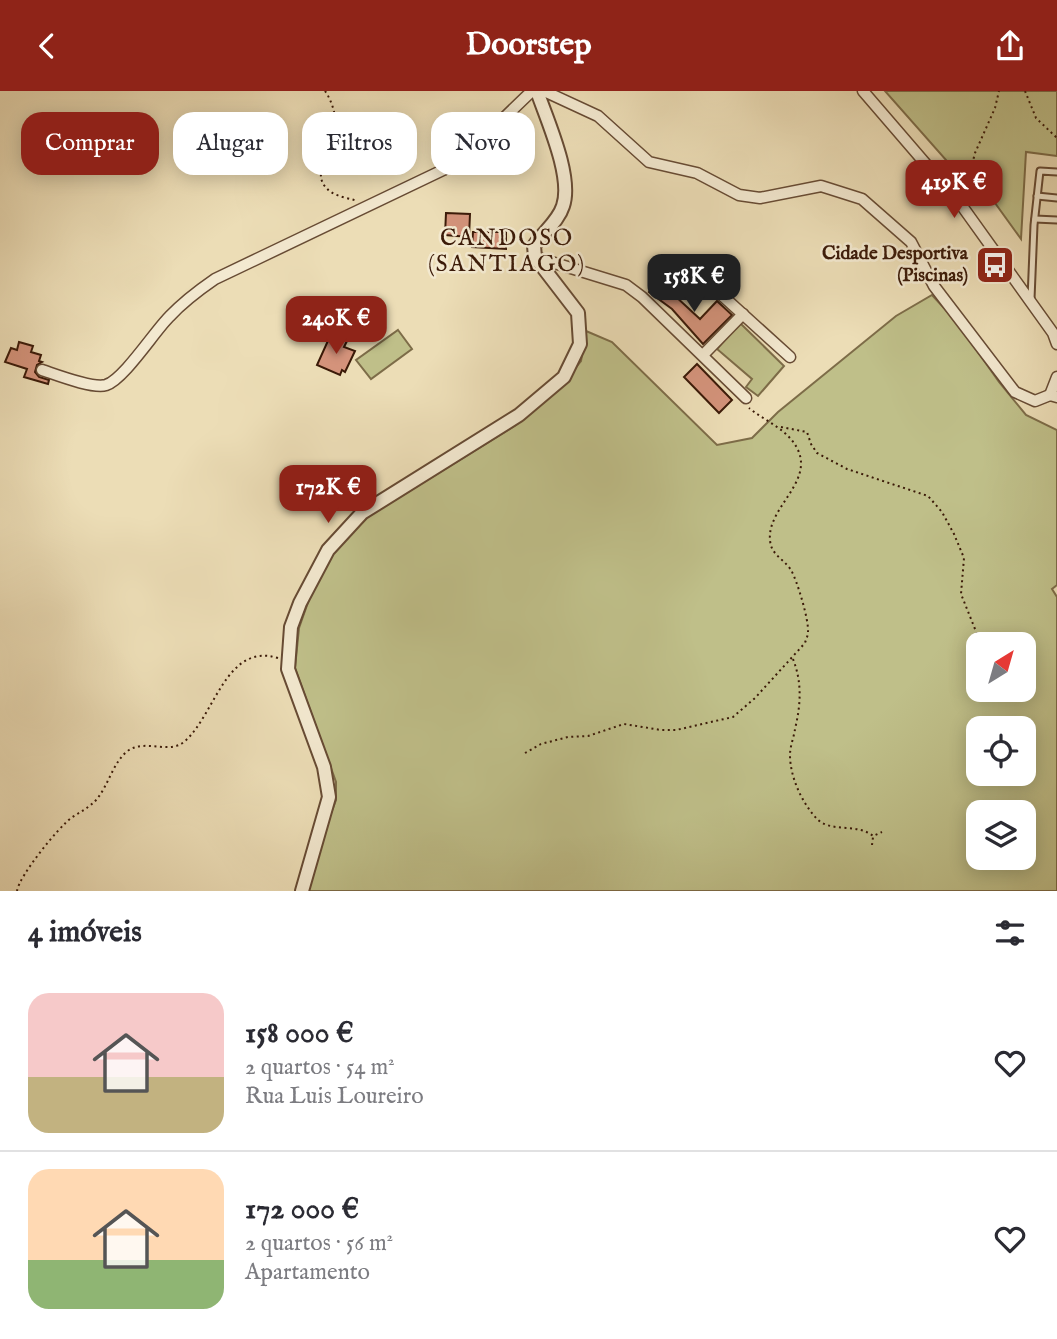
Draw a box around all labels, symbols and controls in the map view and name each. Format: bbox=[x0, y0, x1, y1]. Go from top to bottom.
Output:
text: Doorstep bbox=[465, 25, 592, 66]
icon: back bbox=[28, 27, 66, 65]
icon: share bbox=[991, 27, 1029, 65]
chip: Comprar bbox=[21, 112, 159, 175]
chip: Alugar bbox=[173, 112, 288, 175]
chip: Filtros bbox=[302, 112, 417, 175]
chip: Novo bbox=[431, 112, 535, 175]
pin: 419K € bbox=[897, 160, 1011, 220]
text: 419K € bbox=[921, 168, 987, 197]
district label: CANDOSO (SANTIAGO) bbox=[428, 224, 586, 279]
place label: Cidade Desportiva (Piscinas) bbox=[822, 242, 969, 288]
bus stop icon: Cidade Desportiva (Piscinas) bbox=[974, 244, 1016, 286]
pin: 158K € bbox=[637, 255, 751, 314]
text: 158K € bbox=[663, 262, 725, 291]
pin: 240K € bbox=[279, 296, 393, 356]
text: 240K € bbox=[302, 304, 370, 333]
pin: 172K € bbox=[271, 465, 385, 525]
text: 172K € bbox=[295, 473, 361, 502]
north arrow bbox=[966, 632, 1036, 702]
map controls bbox=[966, 632, 1036, 870]
button: locate bbox=[966, 716, 1036, 786]
button: layers bbox=[966, 800, 1036, 870]
text: 4 imóveis bbox=[28, 914, 142, 952]
icon: filters bbox=[991, 914, 1029, 952]
text: 158 000 € bbox=[245, 1015, 354, 1053]
icon: home bbox=[84, 1021, 168, 1105]
icon: heart bbox=[991, 1044, 1029, 1082]
text: 2 quartos · 54 m² bbox=[245, 1053, 395, 1082]
text: Rua Luis Loureiro bbox=[245, 1082, 424, 1111]
text: 172 000 € bbox=[245, 1191, 359, 1229]
icon: home bbox=[84, 1197, 168, 1281]
icon: heart bbox=[991, 1220, 1029, 1258]
text: 2 quartos · 56 m² bbox=[245, 1229, 393, 1258]
text: Apartamento bbox=[245, 1258, 370, 1287]

